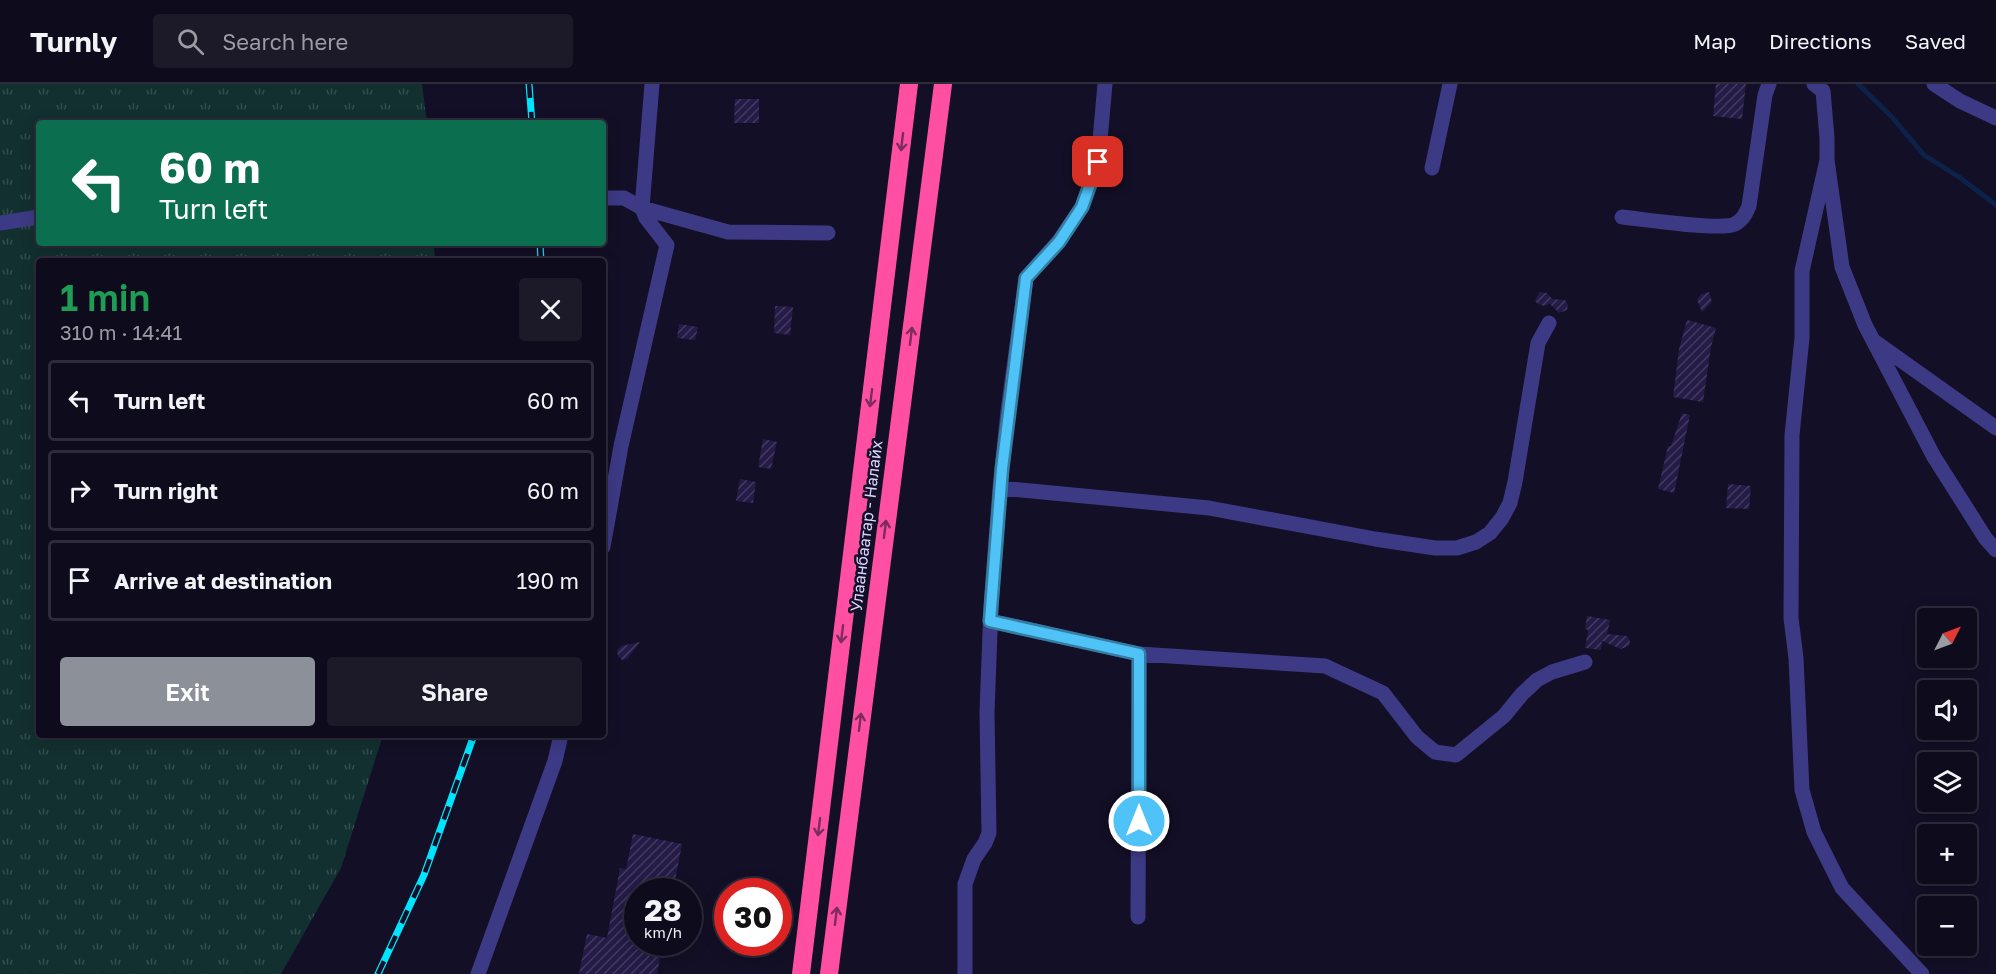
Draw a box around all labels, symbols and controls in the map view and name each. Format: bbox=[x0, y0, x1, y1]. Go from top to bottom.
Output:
search box bbox=[153, 14, 573, 68]
text: Turnly bbox=[30, 25, 117, 58]
icon: search bbox=[174, 25, 207, 58]
text: Search here bbox=[222, 28, 348, 55]
text: Map bbox=[1693, 28, 1736, 54]
text: Directions bbox=[1769, 28, 1872, 54]
text: Saved bbox=[1905, 28, 1966, 54]
one-way arrow bbox=[896, 132, 907, 152]
pin bbox=[1072, 136, 1123, 187]
text: 60 m bbox=[159, 142, 260, 192]
icon: left bbox=[60, 144, 138, 222]
icon: arrive bbox=[1081, 145, 1114, 178]
text: Turn left bbox=[159, 193, 268, 225]
text: 1 min bbox=[60, 276, 150, 319]
button: close bbox=[519, 278, 582, 341]
text: 310 m · 14:41 bbox=[60, 320, 182, 344]
one-way arrow bbox=[905, 326, 916, 346]
icon: left bbox=[63, 384, 96, 417]
text: Turn left bbox=[114, 387, 205, 414]
text: 60 m bbox=[527, 387, 579, 414]
one-way arrow bbox=[866, 388, 877, 408]
street label: Улаанбаатар - Налайх bbox=[846, 439, 886, 613]
icon: right bbox=[63, 474, 96, 507]
text: Turn right bbox=[114, 477, 218, 504]
text: 60 m bbox=[527, 477, 579, 504]
one-way arrow bbox=[880, 520, 891, 539]
icon: arrive bbox=[63, 564, 96, 597]
text: Arrive at destination bbox=[114, 567, 332, 594]
text: 190 m bbox=[516, 567, 579, 594]
north arrow bbox=[1917, 608, 1977, 668]
map controls bbox=[1917, 608, 1977, 956]
one-way arrow bbox=[837, 623, 848, 643]
button: Exit bbox=[60, 657, 315, 726]
button: Share bbox=[327, 657, 582, 726]
button: sound bbox=[1917, 680, 1977, 740]
one-way arrow bbox=[855, 713, 866, 733]
button: layers bbox=[1917, 752, 1977, 812]
position arrow bbox=[1107, 789, 1171, 853]
one-way arrow bbox=[813, 817, 824, 836]
button: + bbox=[1917, 824, 1977, 884]
speed limit sign: 30 bbox=[714, 878, 792, 956]
text: 28 bbox=[644, 892, 682, 928]
button: − bbox=[1917, 896, 1977, 956]
one-way arrow bbox=[831, 907, 842, 926]
text: km/h bbox=[644, 923, 682, 941]

